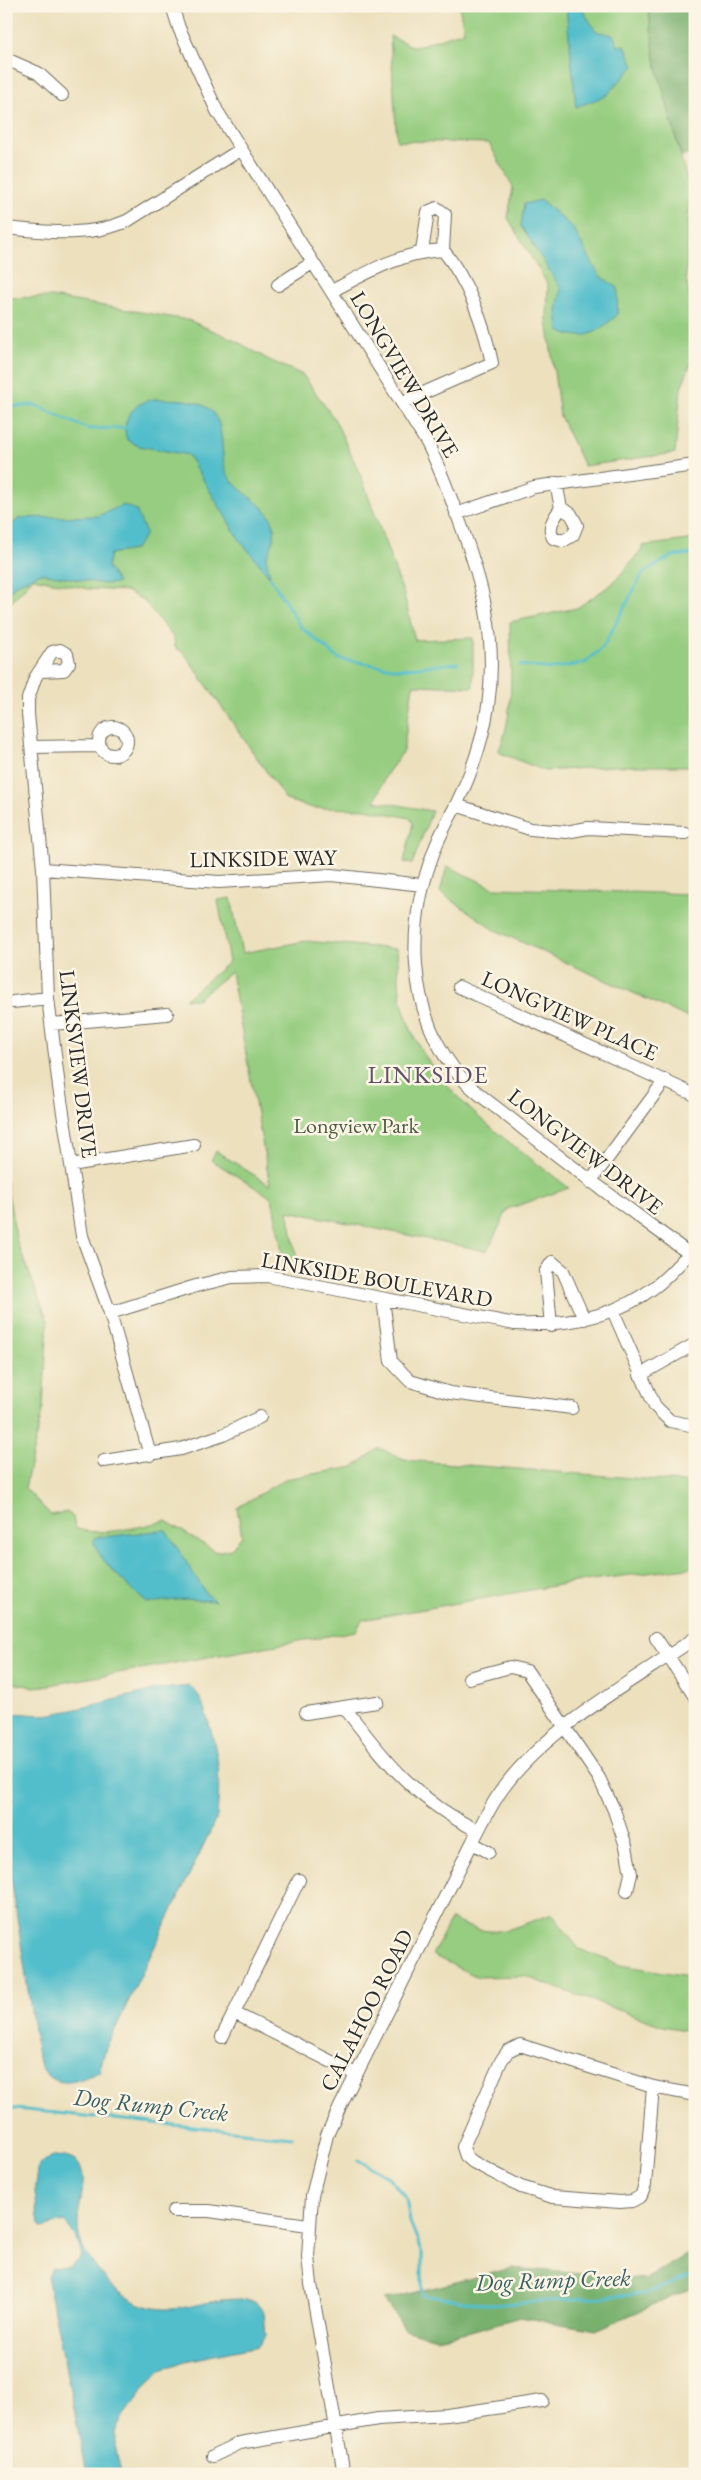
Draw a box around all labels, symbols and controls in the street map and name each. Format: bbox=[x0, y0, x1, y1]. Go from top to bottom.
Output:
street label: LONGVIEW DRIVE bbox=[343, 286, 466, 463]
street label: LINKSIDE WAY bbox=[189, 843, 338, 874]
street label: LONGVIEW PLACE bbox=[477, 964, 662, 1067]
street label: LINKSVIEW DRIVE bbox=[53, 968, 104, 1160]
district label: LINKSIDE bbox=[367, 1058, 489, 1090]
street label: LONGVIEW DRIVE bbox=[502, 1082, 669, 1221]
park label: Longview Park bbox=[293, 1111, 419, 1140]
street label: LINKSIDE BOULEVARD bbox=[259, 1245, 495, 1314]
street label: CALAHOO ROAD bbox=[313, 1924, 420, 2096]
water label: Dog Rump Creek bbox=[71, 2081, 230, 2128]
water label: Dog Rump Creek bbox=[474, 2261, 631, 2298]

